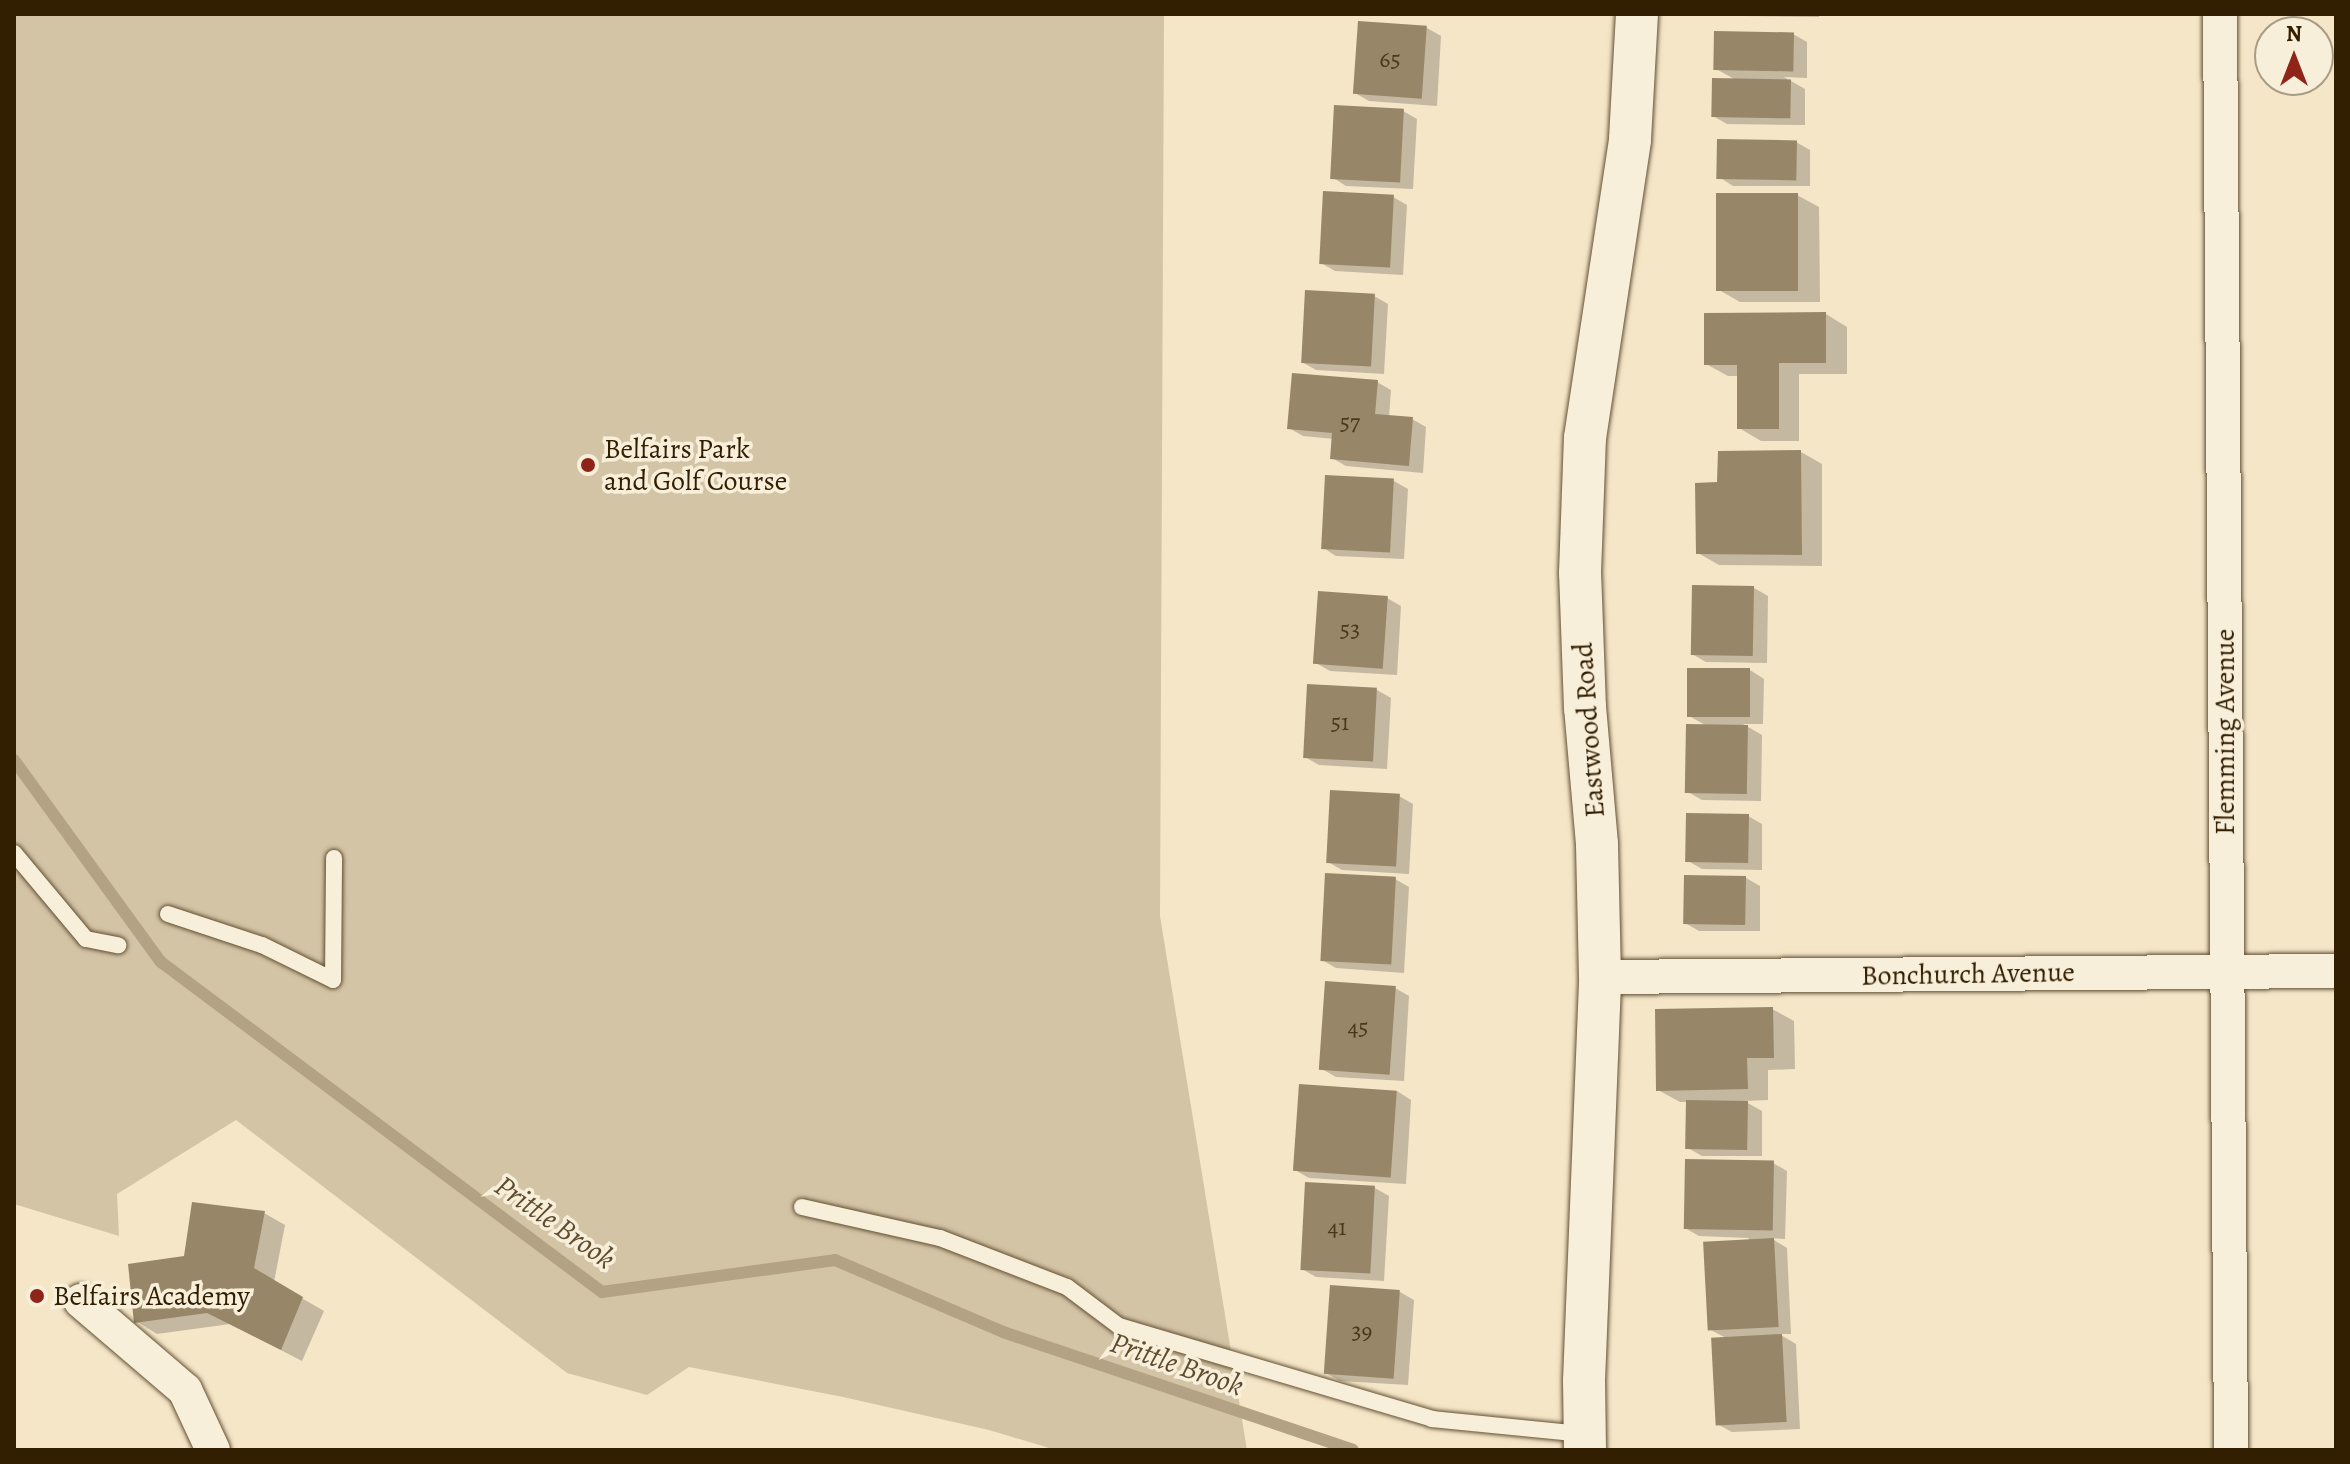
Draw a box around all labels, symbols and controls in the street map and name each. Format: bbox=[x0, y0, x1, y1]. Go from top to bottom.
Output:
north arrow bbox=[2254, 16, 2334, 96]
text: N bbox=[2286, 19, 2302, 49]
house number: 65 bbox=[1379, 46, 1401, 74]
house number: 57 bbox=[1340, 409, 1360, 437]
place label: Belfairs Park and Golf Course bbox=[604, 432, 787, 498]
marker: Belfairs Park and Golf Course bbox=[579, 456, 597, 474]
house number: 53 bbox=[1340, 616, 1360, 644]
street label: Flemming Avenue bbox=[2208, 629, 2242, 835]
street label: Eastwood Road bbox=[1566, 641, 1612, 819]
house number: 51 bbox=[1331, 709, 1349, 737]
street label: Bonchurch Avenue bbox=[1861, 955, 2075, 993]
house number: 45 bbox=[1347, 1014, 1369, 1042]
water label: Prittle Brook bbox=[488, 1167, 622, 1277]
house number: 41 bbox=[1327, 1214, 1347, 1242]
place label: Belfairs Academy bbox=[53, 1279, 250, 1313]
marker: Belfairs Academy bbox=[28, 1287, 46, 1305]
house number: 39 bbox=[1352, 1318, 1372, 1346]
water label: Prittle Brook bbox=[1105, 1324, 1249, 1404]

